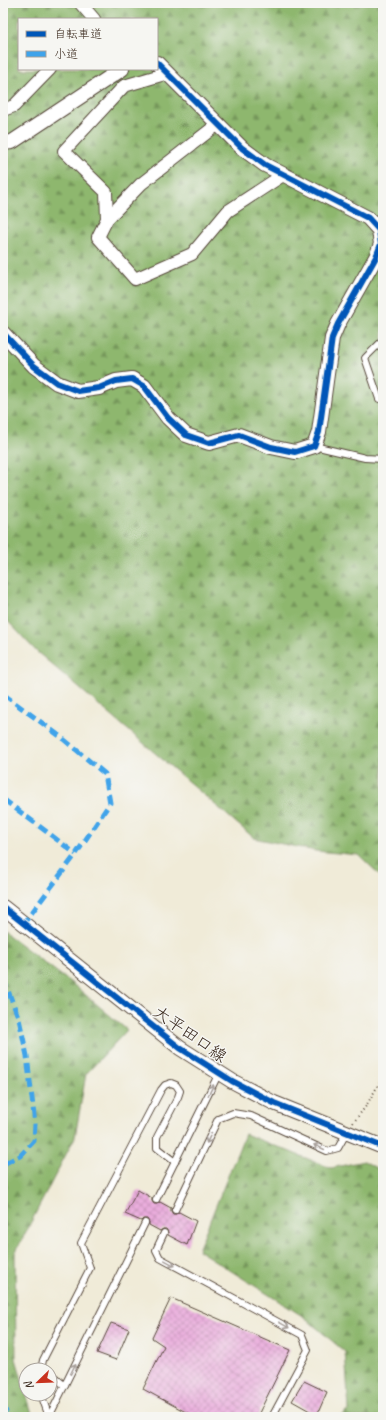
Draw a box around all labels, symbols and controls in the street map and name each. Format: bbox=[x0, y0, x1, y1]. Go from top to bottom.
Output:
legend bbox=[18, 18, 158, 70]
text: 自転車道 bbox=[54, 26, 102, 42]
text: 小道 bbox=[54, 46, 78, 62]
street label: 大平田口線 bbox=[149, 1001, 231, 1067]
one-way arrow bbox=[208, 1084, 215, 1096]
one-way arrow bbox=[205, 1131, 212, 1143]
one-way arrow bbox=[313, 1143, 325, 1150]
one-way arrow bbox=[164, 1260, 176, 1268]
one-way arrow bbox=[278, 1322, 290, 1330]
north arrow bbox=[18, 1362, 58, 1402]
one-way arrow bbox=[70, 1364, 77, 1376]
text: N bbox=[20, 1378, 37, 1392]

